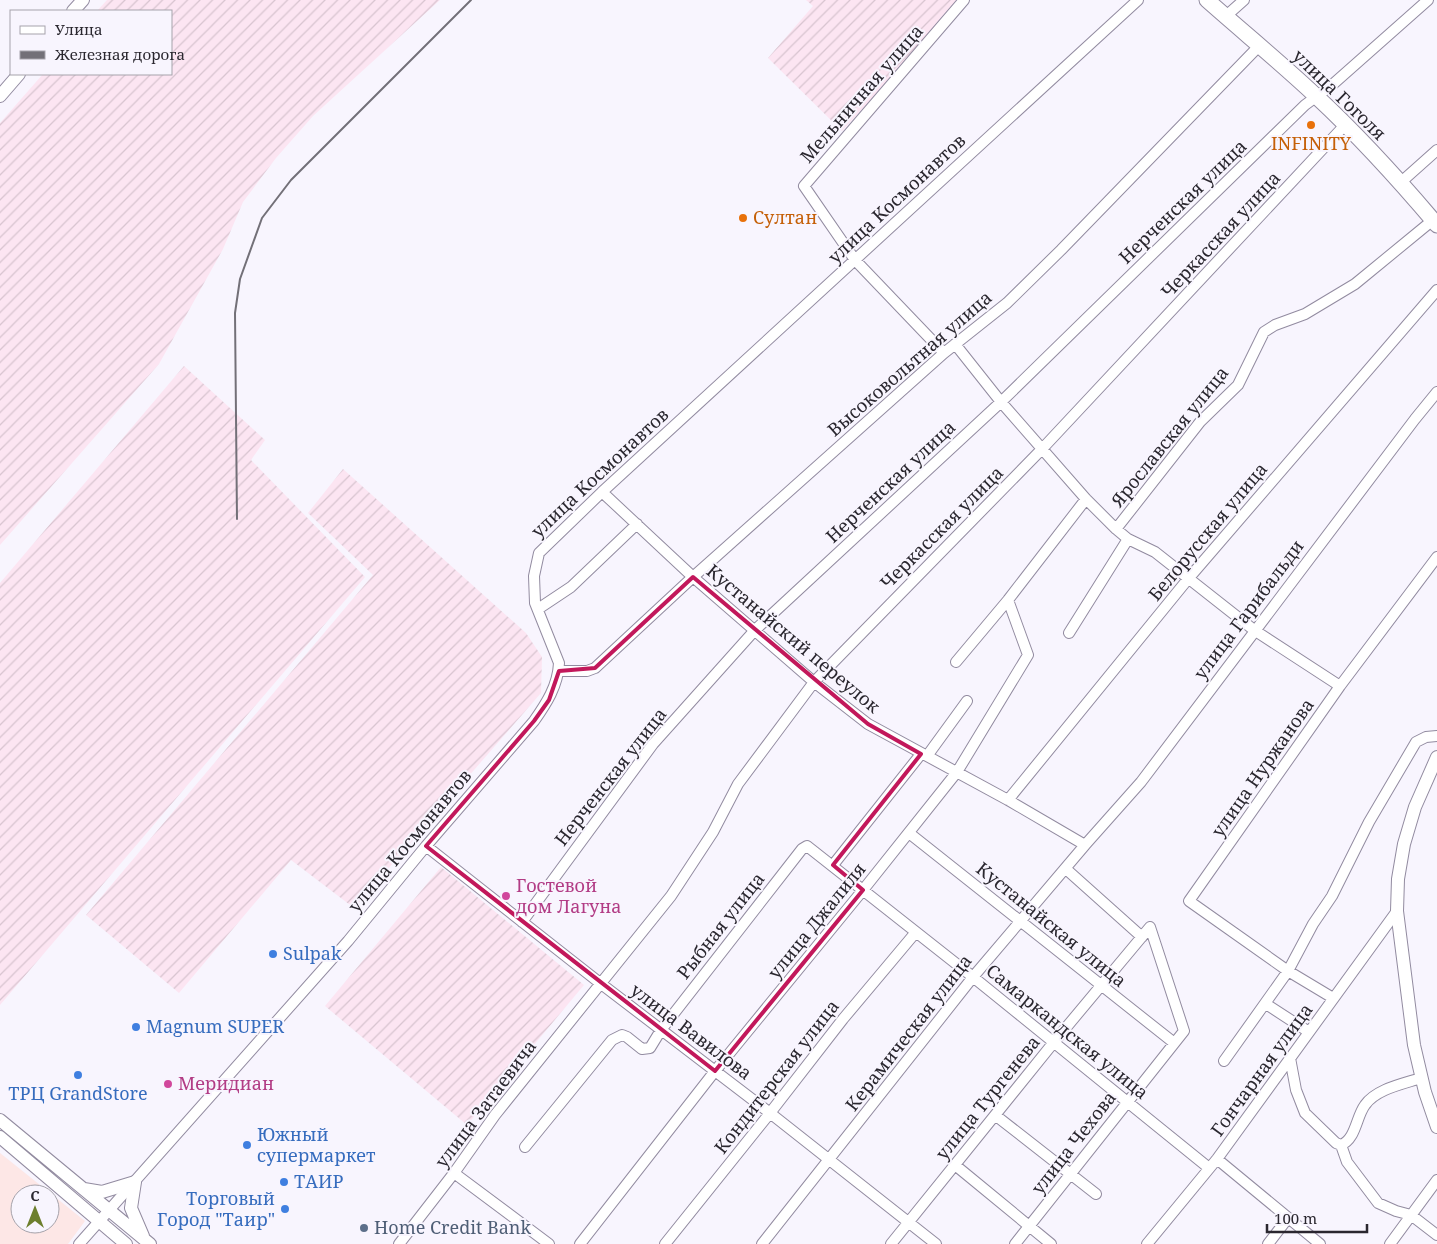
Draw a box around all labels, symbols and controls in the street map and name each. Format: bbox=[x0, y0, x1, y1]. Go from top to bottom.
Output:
legend bbox=[10, 10, 172, 75]
text: Улица bbox=[55, 19, 103, 39]
street label: Мельничная улица bbox=[794, 19, 928, 168]
text: Железная дорога bbox=[54, 44, 185, 64]
street label: улица Гоголя bbox=[1288, 44, 1392, 145]
marker: INFINITY bbox=[1305, 119, 1317, 131]
street label: улица Космонавтов bbox=[822, 128, 970, 268]
place label: INFINITY bbox=[1271, 131, 1352, 155]
street label: Нерченская улица bbox=[1113, 134, 1251, 269]
street label: Черкасская улица bbox=[1155, 166, 1285, 303]
place label: Султан bbox=[753, 205, 817, 229]
marker: Султан bbox=[737, 212, 749, 224]
street label: Высоковольтная улица bbox=[822, 285, 997, 441]
street label: Ярославская улица bbox=[1104, 361, 1233, 512]
street label: улица Космонавтов bbox=[525, 402, 673, 542]
street label: Нерченская улица bbox=[820, 415, 960, 548]
street label: Белорусская улица bbox=[1142, 457, 1272, 605]
street label: Черкасская улица bbox=[875, 461, 1008, 594]
street label: улица Гарибальди bbox=[1188, 535, 1309, 684]
street label: Кустанайский переулок bbox=[702, 558, 886, 718]
street label: улица Нуржанова bbox=[1205, 694, 1319, 841]
street label: Нерченская улица bbox=[549, 702, 672, 850]
street label: улица Космонавтов bbox=[342, 764, 476, 917]
street label: Кустанайская улица bbox=[972, 856, 1132, 992]
street label: улица Джалиля bbox=[762, 857, 870, 983]
street label: Рыбная улица bbox=[671, 867, 769, 984]
place label: Гостевой дом Лагуна bbox=[516, 873, 622, 918]
marker: Гостевой дом Лагуна bbox=[500, 890, 512, 902]
place label: Sulpak bbox=[283, 941, 342, 965]
marker: Sulpak bbox=[267, 948, 279, 960]
street label: Керамическая улица bbox=[840, 949, 977, 1116]
street label: Самаркандская улица bbox=[981, 958, 1154, 1104]
street label: улица Вавилова bbox=[626, 978, 757, 1085]
street label: Кондитерская улица bbox=[708, 994, 844, 1158]
street label: Гончарная улица bbox=[1205, 998, 1317, 1141]
place label: Magnum SUPER bbox=[146, 1014, 284, 1038]
marker: Magnum SUPER bbox=[130, 1021, 142, 1033]
street label: улица Тургенева bbox=[930, 1030, 1045, 1164]
street label: улица Затаевича bbox=[429, 1035, 541, 1172]
marker: ТРЦ GrandStore bbox=[72, 1069, 84, 1081]
place label: Меридиан bbox=[178, 1071, 274, 1095]
marker: Меридиан bbox=[162, 1078, 174, 1090]
place label: ТРЦ GrandStore bbox=[8, 1081, 148, 1105]
street label: улица Чехова bbox=[1025, 1086, 1121, 1199]
place label: Южный супермаркет bbox=[257, 1122, 376, 1167]
marker: Южный супермаркет bbox=[241, 1139, 253, 1151]
place label: ТАИР bbox=[294, 1169, 343, 1193]
marker: ТАИР bbox=[278, 1176, 290, 1188]
north arrow bbox=[10, 1184, 60, 1234]
text: С bbox=[30, 1186, 40, 1205]
place label: Торговый Город "Таир" bbox=[157, 1186, 275, 1231]
scale bar bbox=[1267, 1202, 1367, 1234]
marker: Торговый Город "Таир" bbox=[279, 1203, 291, 1215]
text: 100 m bbox=[1274, 1208, 1317, 1228]
place label: Home Credit Bank bbox=[374, 1215, 531, 1239]
marker: Home Credit Bank bbox=[358, 1222, 370, 1234]

